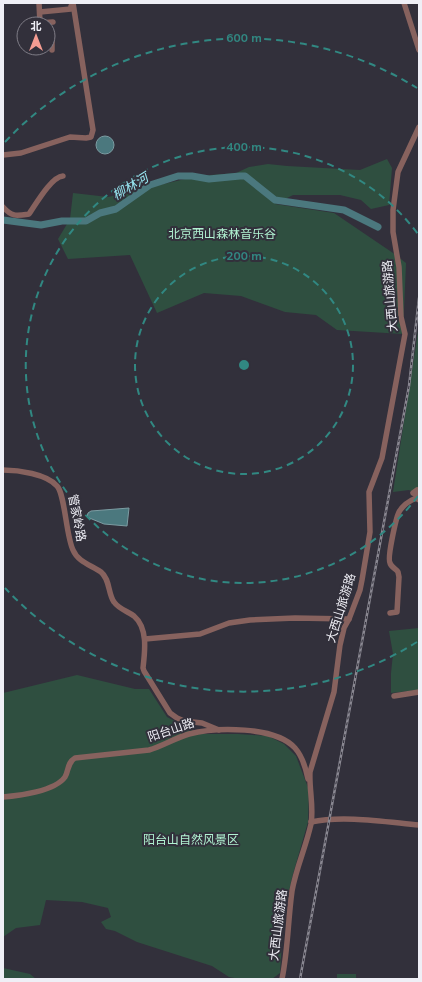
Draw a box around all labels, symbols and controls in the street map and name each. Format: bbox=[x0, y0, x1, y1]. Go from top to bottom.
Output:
north arrow bbox=[16, 16, 56, 56]
text: 北 bbox=[31, 19, 42, 34]
text: 600 m bbox=[226, 30, 262, 46]
text: 400 m bbox=[226, 139, 262, 155]
water label: 柳林河 bbox=[109, 168, 154, 205]
park label: 北京西山森林音乐谷 bbox=[168, 226, 276, 242]
text: 200 m bbox=[226, 248, 262, 264]
street label: 大西山旅游路 bbox=[379, 259, 401, 333]
centre of rings bbox=[237, 358, 251, 372]
street label: 管家岭路 bbox=[65, 493, 89, 543]
street label: 大西山旅游路 bbox=[323, 571, 359, 645]
street label: 阳台山路 bbox=[146, 715, 196, 745]
park label: 阳台山自然风景区 bbox=[143, 832, 239, 848]
street label: 大西山旅游路 bbox=[266, 888, 290, 962]

